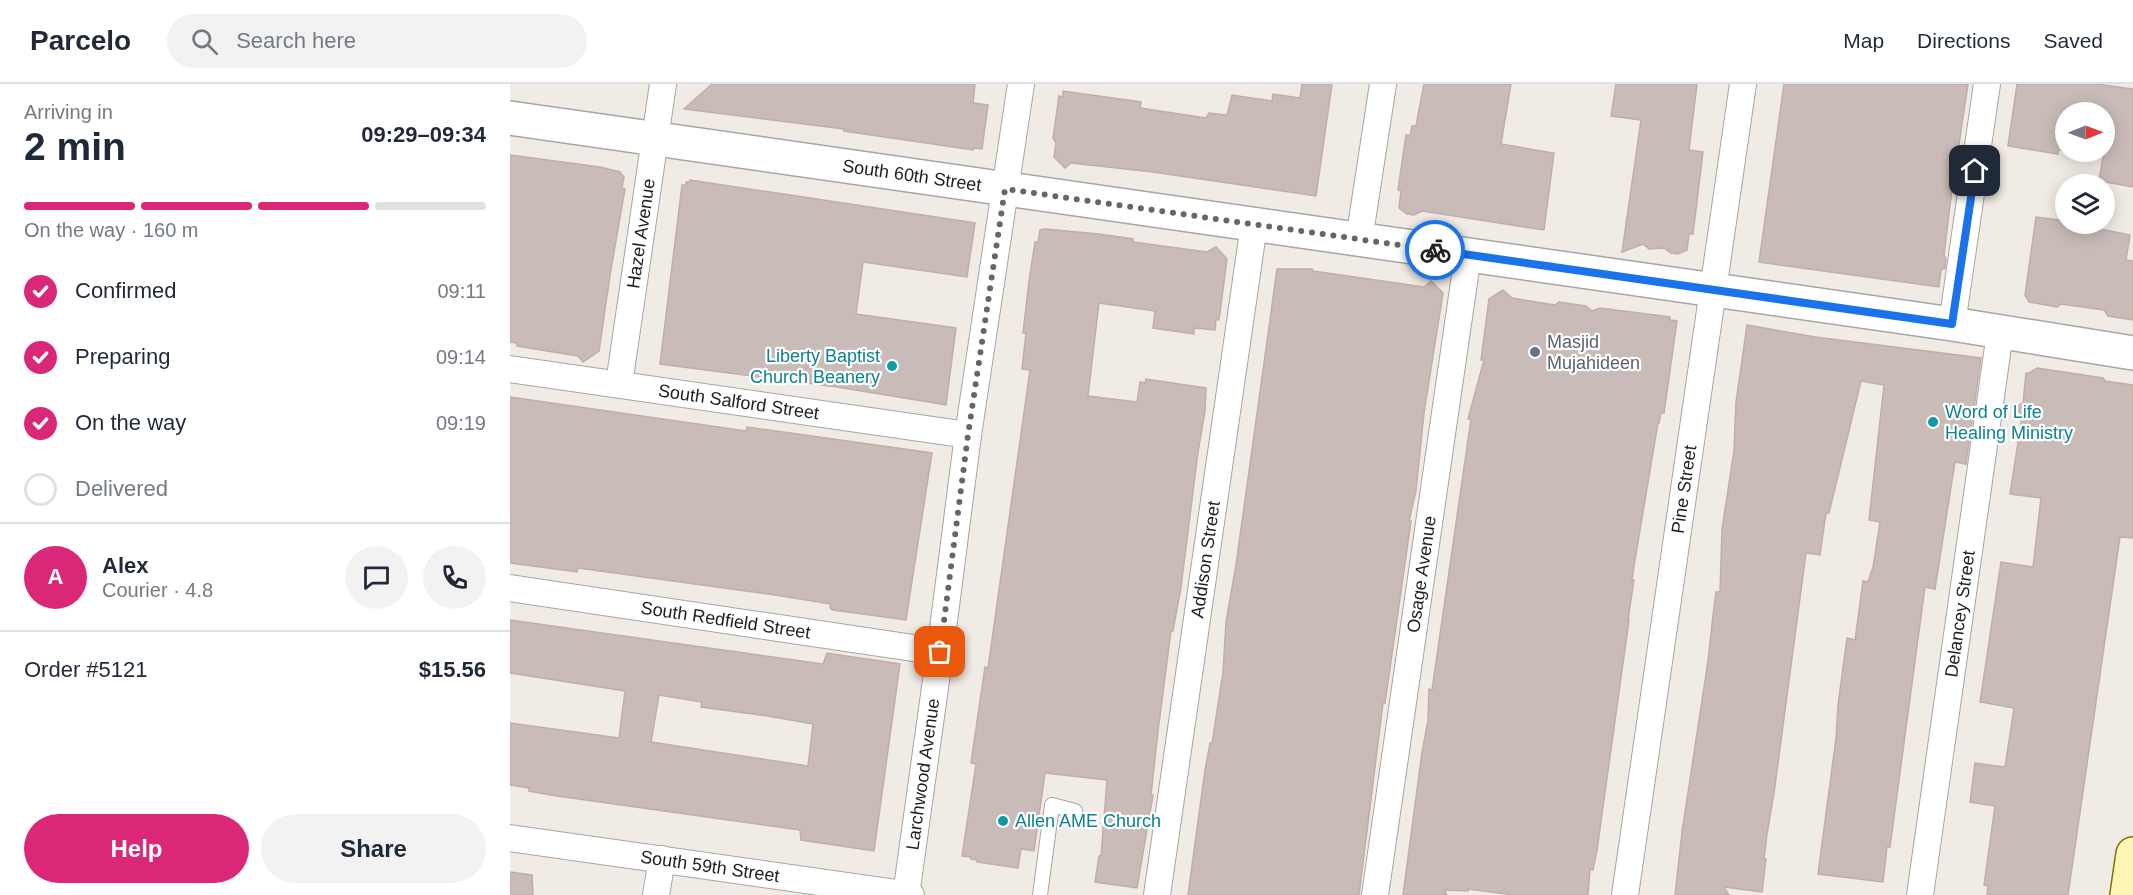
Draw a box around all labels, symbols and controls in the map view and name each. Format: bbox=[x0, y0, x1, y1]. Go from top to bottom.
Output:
search box bbox=[167, 14, 587, 68]
text: Parcelo bbox=[30, 25, 131, 56]
icon: search bbox=[188, 25, 221, 58]
text: Search here bbox=[236, 28, 356, 53]
text: Map bbox=[1843, 29, 1884, 52]
text: Directions bbox=[1917, 29, 2010, 52]
text: Saved bbox=[2043, 29, 2103, 52]
text: Arriving in bbox=[24, 101, 113, 123]
north arrow bbox=[2055, 102, 2115, 162]
map controls bbox=[2055, 102, 2115, 234]
text: 09:29–09:34 bbox=[361, 122, 486, 147]
text: 2 min bbox=[24, 125, 126, 168]
pin bbox=[1949, 145, 2000, 196]
icon: home bbox=[1958, 154, 1991, 187]
street label: South 60th Street bbox=[841, 156, 983, 195]
button: layers bbox=[2055, 174, 2115, 234]
street label: Hazel Avenue bbox=[623, 177, 659, 290]
text: On the way · 160 m bbox=[24, 219, 199, 241]
courier bbox=[1405, 220, 1465, 280]
icon: bike bbox=[1419, 234, 1452, 267]
icon: check bbox=[24, 275, 57, 308]
text: Confirmed bbox=[75, 278, 176, 303]
text: 09:11 bbox=[437, 280, 486, 302]
place label: Masjid Mujahideen bbox=[1547, 332, 1640, 373]
icon: check bbox=[24, 341, 57, 374]
text: Preparing bbox=[75, 344, 170, 369]
marker: Masjid Mujahideen bbox=[1528, 345, 1542, 359]
text: 09:14 bbox=[436, 346, 486, 368]
place label: Liberty Baptist Church Beanery bbox=[750, 346, 880, 387]
marker: Liberty Baptist Church Beanery bbox=[885, 359, 899, 373]
street label: South Salford Street bbox=[657, 380, 820, 423]
place label: Word of Life Healing Ministry bbox=[1945, 402, 2073, 443]
icon: check bbox=[24, 407, 57, 440]
text: On the way bbox=[75, 410, 186, 435]
text: 09:19 bbox=[436, 412, 486, 434]
marker: Word of Life Healing Ministry bbox=[1926, 415, 1940, 429]
street label: Pine Street bbox=[1668, 444, 1700, 535]
text: Delivered bbox=[75, 476, 168, 501]
street label: Addison Street bbox=[1187, 500, 1224, 619]
street label: Osage Avenue bbox=[1403, 515, 1440, 634]
button: chat bbox=[345, 546, 408, 609]
button: phone bbox=[423, 546, 486, 609]
street label: Delancey Street bbox=[1941, 549, 1979, 679]
text: Alex bbox=[102, 553, 148, 578]
text: A bbox=[48, 564, 63, 589]
text: Courier · 4.8 bbox=[102, 579, 213, 601]
street label: South Redfield Street bbox=[639, 598, 812, 643]
pin bbox=[914, 626, 965, 677]
icon: bag bbox=[923, 635, 956, 668]
text: Order #5121 bbox=[24, 657, 148, 682]
text: $15.56 bbox=[419, 657, 486, 682]
street label: Larchwood Avenue bbox=[902, 697, 943, 851]
place label: Allen AME Church bbox=[1015, 811, 1161, 831]
button: Help bbox=[24, 814, 249, 883]
button: Share bbox=[261, 814, 486, 883]
marker: Allen AME Church bbox=[996, 814, 1010, 828]
street label: South 59th Street bbox=[639, 847, 781, 886]

